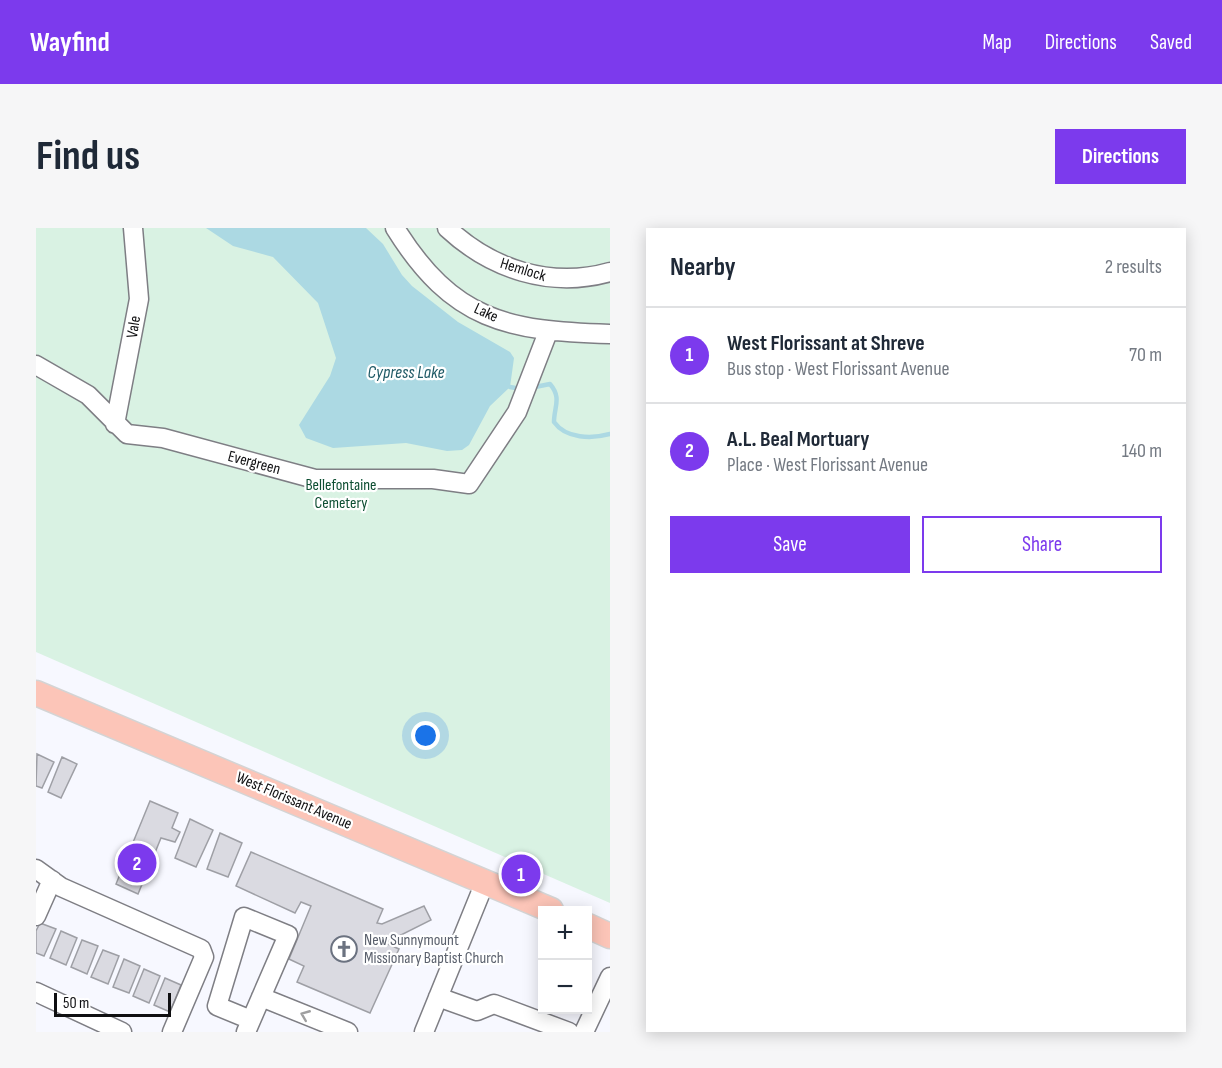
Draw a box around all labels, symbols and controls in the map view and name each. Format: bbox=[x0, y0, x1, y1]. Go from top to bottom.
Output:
text: Wayfind bbox=[30, 26, 110, 59]
text: Map bbox=[982, 30, 1012, 55]
text: Directions bbox=[1045, 30, 1117, 55]
text: Saved bbox=[1150, 30, 1192, 55]
button: Directions bbox=[1055, 129, 1186, 184]
text: Find us bbox=[36, 131, 140, 182]
text: Nearby bbox=[670, 252, 736, 283]
street label: Hemlock bbox=[498, 254, 548, 286]
text: 2 results bbox=[1105, 255, 1162, 279]
street label: Lake bbox=[471, 299, 501, 327]
street label: Vale bbox=[123, 315, 145, 339]
text: West Florissant at Shreve bbox=[727, 330, 925, 357]
text: 1 bbox=[686, 343, 693, 367]
text: 70 m bbox=[1129, 343, 1162, 367]
text: Bus stop · West Florissant Avenue bbox=[727, 357, 950, 381]
water label: Cypress Lake bbox=[368, 362, 444, 383]
text: A.L. Beal Mortuary bbox=[727, 426, 869, 453]
text: 2 bbox=[685, 439, 694, 463]
text: 140 m bbox=[1122, 439, 1162, 463]
street label: Evergreen bbox=[226, 447, 282, 479]
text: Place · West Florissant Avenue bbox=[727, 453, 928, 477]
park label: Bellefontaine Cemetery bbox=[305, 476, 377, 513]
button: Save bbox=[670, 516, 910, 573]
button: Share bbox=[922, 516, 1162, 573]
your location bbox=[411, 721, 440, 750]
street label: West Florissant Avenue bbox=[233, 768, 355, 834]
pin: 2 bbox=[118, 840, 156, 886]
pin: 1 bbox=[502, 852, 540, 896]
map controls bbox=[538, 906, 592, 1014]
button: + bbox=[538, 906, 592, 960]
place label: New Sunnymount Missionary Baptist Church bbox=[364, 931, 504, 968]
church icon: New Sunnymount Missionary Baptist Church bbox=[329, 934, 359, 964]
button: − bbox=[538, 960, 592, 1014]
scale bar bbox=[54, 990, 171, 1018]
text: 50 m bbox=[63, 994, 89, 1013]
one-way arrow bbox=[300, 1010, 311, 1022]

